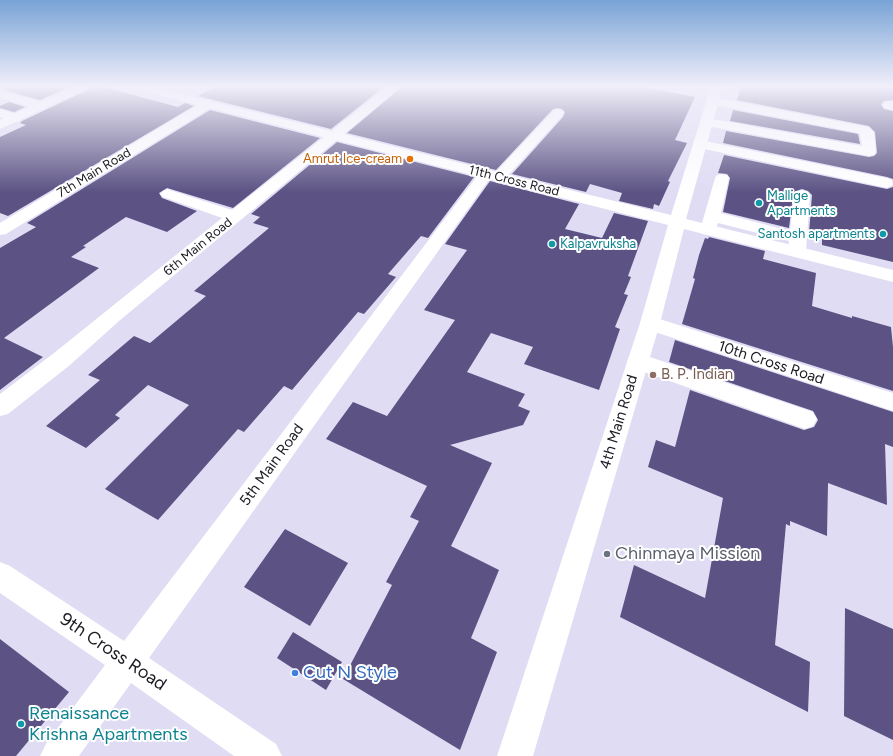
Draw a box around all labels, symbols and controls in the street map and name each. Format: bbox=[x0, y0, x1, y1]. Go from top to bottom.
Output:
street label: 7th Main Road bbox=[54, 145, 134, 201]
place label: Amrut Ice-cream bbox=[303, 151, 402, 167]
marker: Amrut Ice-cream bbox=[405, 154, 415, 164]
street label: 11th Cross Road bbox=[467, 162, 561, 200]
place label: Mallige Apartments bbox=[767, 188, 836, 219]
marker: Mallige Apartments bbox=[754, 198, 764, 208]
street label: 6th Main Road bbox=[161, 215, 235, 279]
place label: Santosh apartments bbox=[758, 226, 875, 242]
marker: Santosh apartments bbox=[878, 229, 888, 239]
place label: Kalpavruksha bbox=[560, 236, 636, 252]
marker: Kalpavruksha bbox=[547, 239, 557, 249]
street label: 10th Cross Road bbox=[716, 337, 826, 389]
place label: B. P. Indian bbox=[661, 366, 733, 384]
marker: B. P. Indian bbox=[648, 370, 658, 380]
street label: 4th Main Road bbox=[596, 373, 642, 471]
street label: 5th Main Road bbox=[236, 421, 308, 509]
place label: Chinmaya Mission bbox=[615, 543, 760, 565]
marker: Chinmaya Mission bbox=[602, 549, 612, 559]
street label: 9th Cross Road bbox=[56, 608, 170, 696]
place label: Cut N Style bbox=[303, 662, 397, 684]
marker: Cut N Style bbox=[290, 668, 300, 678]
place label: Renaissance Krishna Apartments bbox=[29, 703, 188, 746]
marker: Renaissance Krishna Apartments bbox=[16, 719, 26, 729]

